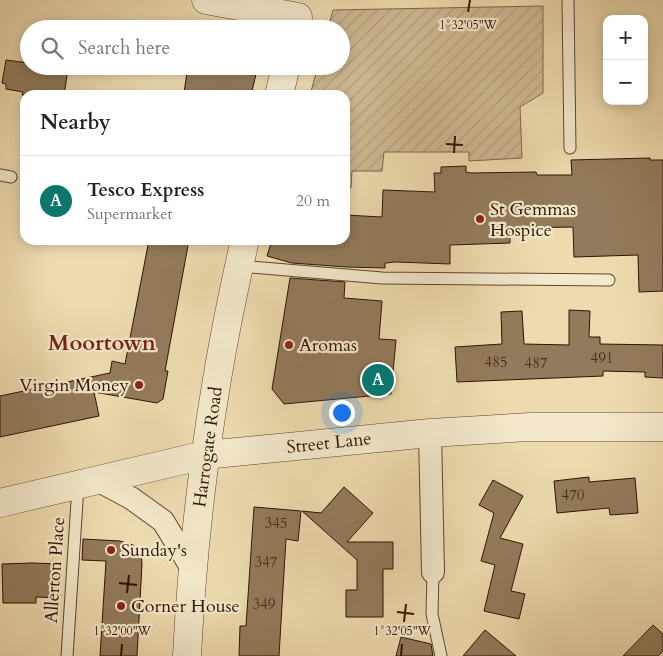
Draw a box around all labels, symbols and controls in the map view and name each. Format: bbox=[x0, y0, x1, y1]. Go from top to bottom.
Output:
map controls bbox=[603, 15, 648, 105]
button: + bbox=[603, 15, 648, 60]
text: 1°32'05"W bbox=[439, 17, 498, 33]
search box bbox=[20, 20, 350, 75]
icon: search bbox=[38, 34, 66, 62]
text: Search here bbox=[78, 35, 170, 61]
button: − bbox=[603, 60, 648, 105]
text: Nearby bbox=[40, 108, 111, 137]
text: Tesco Express bbox=[87, 177, 204, 203]
text: A bbox=[50, 190, 62, 212]
text: 20 m bbox=[296, 190, 330, 212]
place label: St Gemmas Hospice bbox=[490, 197, 576, 243]
text: Supermarket bbox=[87, 203, 173, 225]
marker: St Gemmas Hospice bbox=[474, 213, 486, 225]
district label: Moortown bbox=[48, 328, 156, 358]
place label: Aromas bbox=[299, 333, 357, 358]
marker: Aromas bbox=[283, 339, 295, 351]
house number: 491 bbox=[590, 348, 614, 368]
house number: 485 bbox=[484, 352, 508, 372]
house number: 487 bbox=[524, 353, 548, 373]
pin: A bbox=[362, 361, 394, 399]
place label: Virgin Money bbox=[19, 373, 129, 398]
marker: Virgin Money bbox=[133, 379, 145, 391]
street label: Harrogate Road bbox=[187, 385, 229, 509]
your location bbox=[329, 400, 355, 426]
street label: Street Lane bbox=[285, 426, 373, 460]
house number: 470 bbox=[561, 485, 585, 505]
house number: 345 bbox=[264, 513, 288, 533]
street label: Allerton Place bbox=[39, 516, 71, 624]
place label: Sunday's bbox=[121, 538, 187, 563]
marker: Sunday's bbox=[105, 544, 117, 556]
house number: 347 bbox=[254, 552, 278, 572]
place label: Corner House bbox=[131, 594, 240, 619]
house number: 349 bbox=[252, 594, 276, 614]
marker: Corner House bbox=[115, 600, 127, 612]
text: 1°32'00"W bbox=[93, 623, 152, 639]
text: 1°32'05"W bbox=[373, 623, 432, 639]

